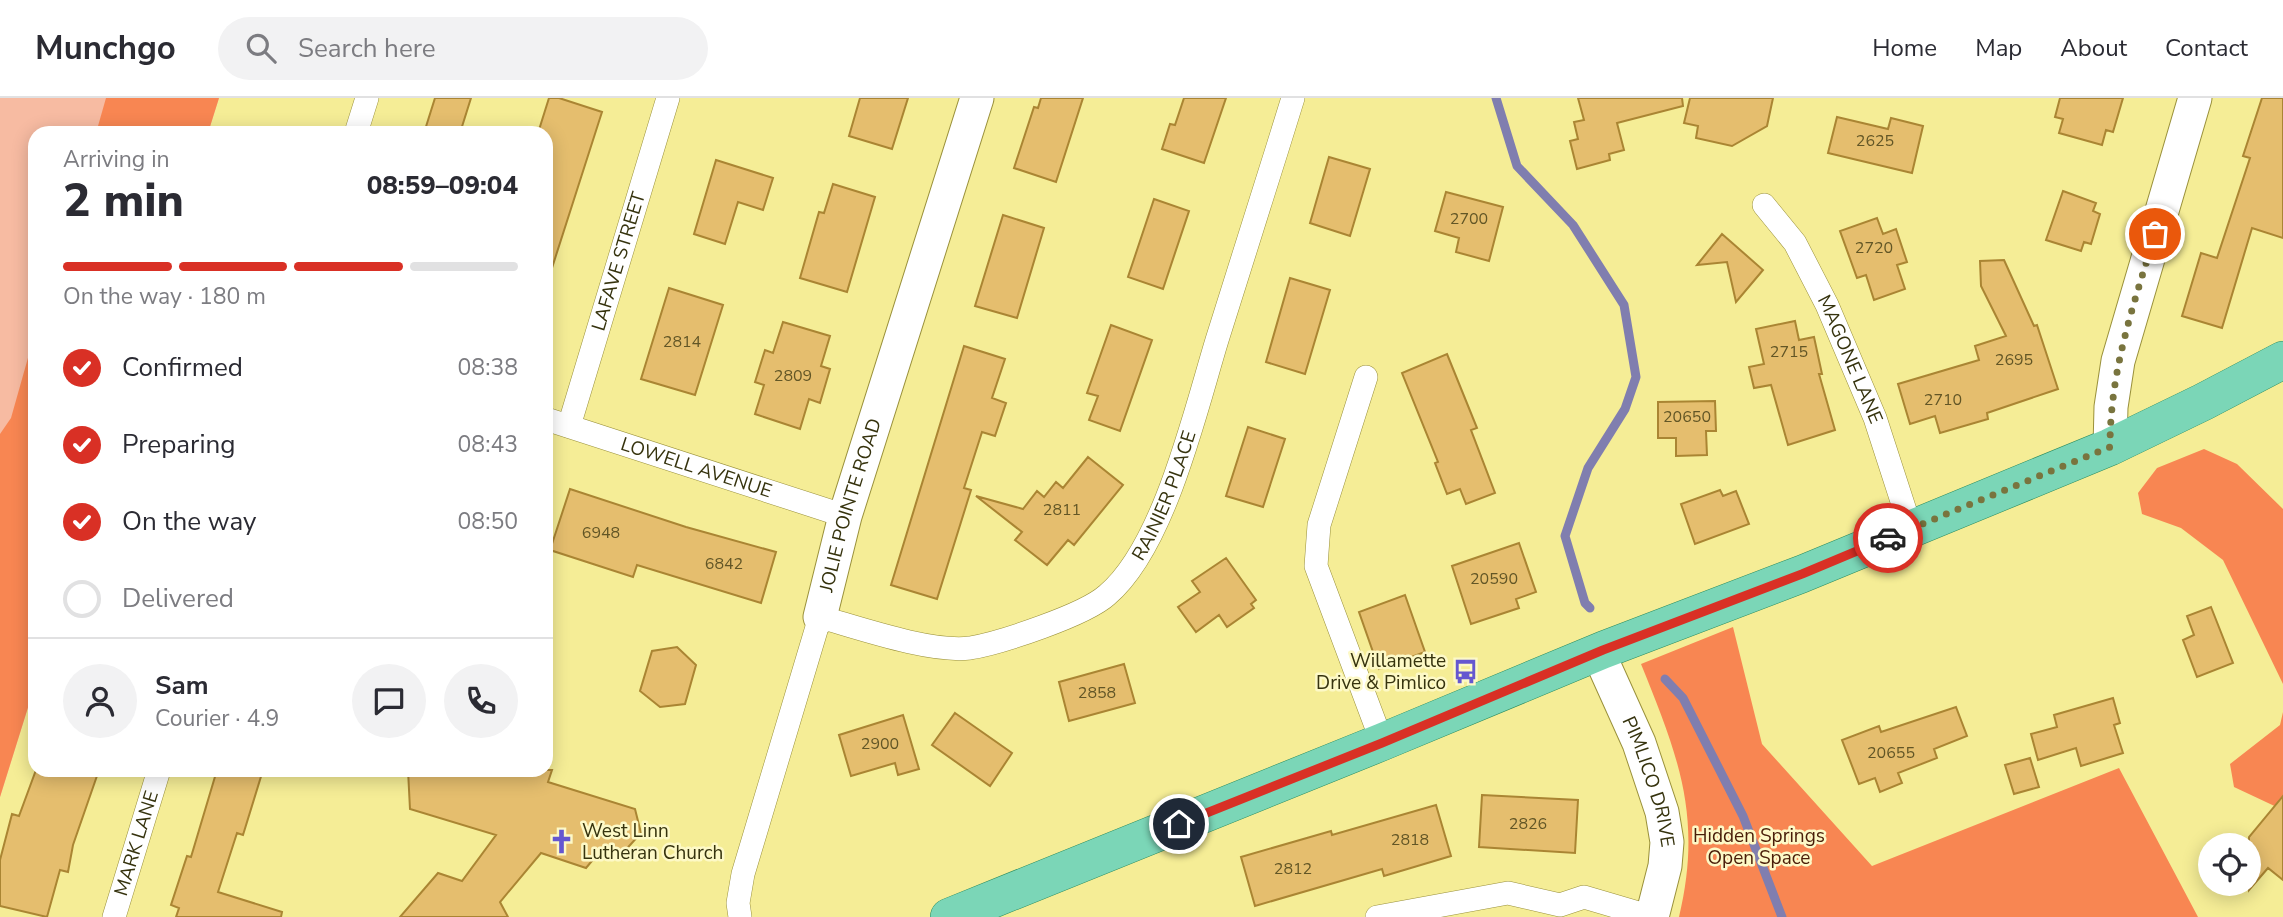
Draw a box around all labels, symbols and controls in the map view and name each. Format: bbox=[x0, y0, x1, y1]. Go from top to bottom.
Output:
search box bbox=[218, 17, 708, 80]
text: Munchgo bbox=[35, 26, 176, 71]
icon: search bbox=[242, 29, 280, 67]
text: Search here bbox=[298, 31, 436, 66]
text: Home bbox=[1872, 32, 1937, 64]
text: Map bbox=[1975, 32, 2022, 64]
text: About bbox=[2060, 32, 2127, 64]
text: Contact bbox=[2165, 32, 2248, 64]
house number: 2625 bbox=[1856, 130, 1894, 152]
text: Arriving in bbox=[63, 144, 170, 175]
text: 08:59–09:04 bbox=[367, 168, 518, 203]
text: 2 min bbox=[63, 169, 184, 232]
street label: LAFAVE STREET bbox=[585, 188, 652, 334]
pin bbox=[2125, 204, 2185, 264]
house number: 2700 bbox=[1450, 208, 1488, 230]
icon: bag bbox=[2136, 215, 2174, 253]
house number: 2720 bbox=[1855, 237, 1893, 259]
text: On the way · 180 m bbox=[63, 281, 266, 312]
street label: MAGONE LANE bbox=[1811, 291, 1889, 428]
house number: 2814 bbox=[663, 331, 702, 353]
house number: 2715 bbox=[1770, 341, 1808, 363]
icon: check bbox=[63, 349, 101, 387]
house number: 2695 bbox=[1995, 349, 2033, 371]
text: Confirmed bbox=[122, 350, 243, 385]
text: 08:38 bbox=[458, 352, 518, 383]
house number: 2809 bbox=[774, 365, 812, 387]
house number: 2710 bbox=[1924, 389, 1962, 411]
house number: 20650 bbox=[1663, 406, 1711, 428]
street label: JOLIE POINTE ROAD bbox=[813, 415, 888, 596]
icon: check bbox=[63, 426, 101, 464]
text: Preparing bbox=[122, 427, 235, 462]
street label: RAINIER PLACE bbox=[1126, 428, 1203, 566]
text: 08:43 bbox=[458, 429, 518, 460]
street label: LOWELL AVENUE bbox=[617, 431, 775, 504]
house number: 2811 bbox=[1043, 499, 1081, 521]
icon: check bbox=[63, 503, 101, 541]
courier bbox=[1853, 503, 1923, 573]
text: On the way bbox=[122, 504, 256, 539]
text: 08:50 bbox=[458, 506, 518, 537]
icon: car bbox=[1869, 519, 1907, 557]
house number: 6948 bbox=[582, 522, 620, 544]
house number: 6842 bbox=[705, 553, 743, 575]
house number: 20590 bbox=[1470, 568, 1518, 590]
text: Delivered bbox=[122, 581, 234, 616]
place label: Willamette Drive & Pimlico bbox=[1316, 648, 1446, 696]
bus stop icon: Willamette Drive & Pimlico bbox=[1452, 658, 1480, 686]
button: person bbox=[63, 664, 137, 738]
button: chat bbox=[352, 664, 426, 738]
button: phone bbox=[444, 664, 518, 738]
text: Sam bbox=[155, 668, 208, 703]
house number: 2858 bbox=[1078, 682, 1116, 704]
text: Courier · 4.9 bbox=[155, 703, 279, 734]
street label: PIMLICO DRIVE bbox=[1616, 712, 1681, 849]
house number: 2900 bbox=[861, 733, 899, 755]
house number: 20655 bbox=[1867, 742, 1915, 764]
street label: MARK LANE bbox=[108, 788, 165, 899]
pin bbox=[1149, 794, 1209, 854]
icon: home bbox=[1160, 805, 1198, 843]
house number: 2826 bbox=[1509, 813, 1547, 835]
place label: West Linn Lutheran Church bbox=[582, 818, 723, 866]
park label: Hidden Springs Open Space bbox=[1693, 823, 1825, 871]
church icon: West Linn Lutheran Church bbox=[548, 828, 576, 856]
house number: 2818 bbox=[1391, 829, 1429, 851]
map controls bbox=[2198, 833, 2261, 896]
button: locate bbox=[2198, 833, 2261, 896]
house number: 2812 bbox=[1274, 858, 1312, 880]

